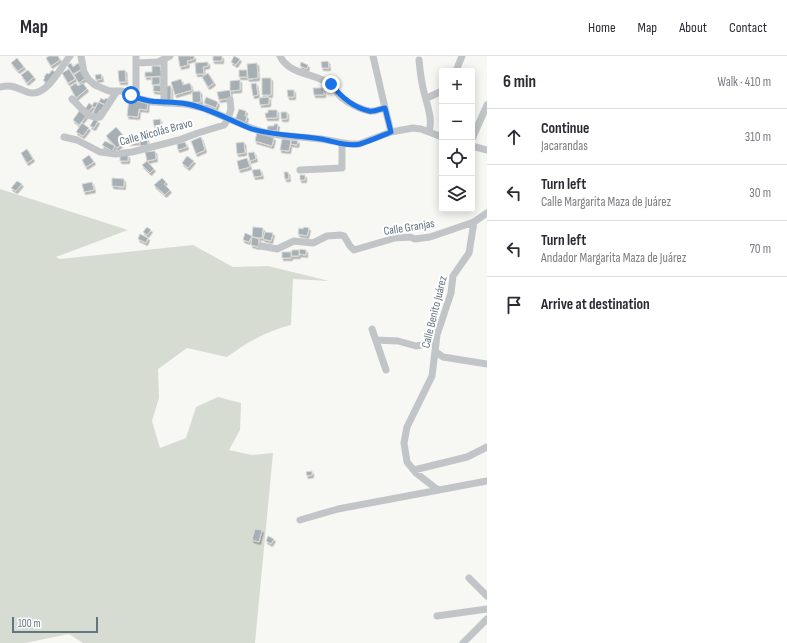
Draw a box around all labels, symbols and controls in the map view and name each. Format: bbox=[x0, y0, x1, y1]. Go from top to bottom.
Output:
text: Map bbox=[20, 16, 48, 39]
text: Home bbox=[588, 19, 616, 36]
text: Map bbox=[638, 19, 657, 36]
text: About bbox=[679, 19, 707, 36]
text: Contact bbox=[729, 19, 767, 36]
map controls bbox=[439, 68, 475, 212]
button: + bbox=[439, 68, 475, 104]
text: 6 min bbox=[503, 72, 536, 92]
text: Walk · 410 m bbox=[718, 74, 771, 90]
route end bbox=[322, 75, 340, 93]
route start bbox=[122, 86, 140, 104]
button: − bbox=[439, 104, 475, 140]
street label: Calle Nicolás Bravo bbox=[118, 115, 194, 149]
text: Continue bbox=[541, 119, 590, 138]
icon: ahead bbox=[503, 126, 525, 148]
text: 310 m bbox=[745, 129, 771, 145]
text: Jacarandas bbox=[541, 138, 588, 154]
button: locate bbox=[439, 140, 475, 176]
text: Turn left bbox=[541, 175, 586, 194]
button: layers bbox=[439, 176, 475, 212]
icon: left bbox=[503, 182, 525, 204]
text: 30 m bbox=[749, 185, 771, 201]
text: Calle Margarita Maza de Juárez bbox=[541, 194, 671, 210]
street label: Calle Granjas bbox=[382, 216, 436, 239]
text: Turn left bbox=[541, 231, 586, 250]
icon: left bbox=[503, 238, 525, 260]
text: 70 m bbox=[750, 241, 771, 257]
text: Andador Margarita Maza de Juárez bbox=[541, 250, 686, 266]
street label: Calle Benito Juárez bbox=[418, 274, 451, 350]
icon: arrive bbox=[503, 294, 525, 316]
text: Arrive at destination bbox=[541, 295, 650, 314]
scale bar bbox=[12, 615, 98, 634]
text: 100 m bbox=[18, 617, 40, 630]

